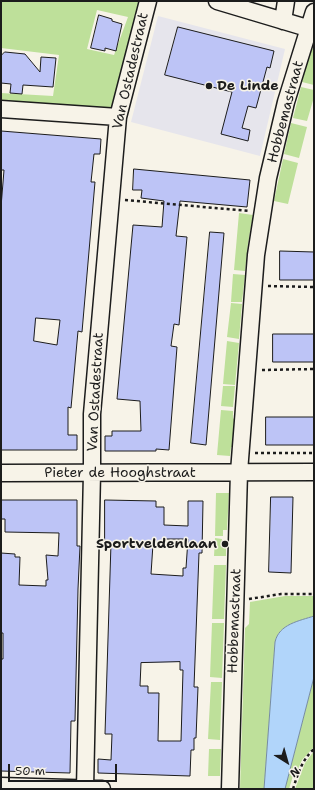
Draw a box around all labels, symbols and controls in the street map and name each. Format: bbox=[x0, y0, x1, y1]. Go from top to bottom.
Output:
street label: Van Ostadestraat bbox=[109, 11, 153, 131]
street label: Hobbemastraat bbox=[264, 59, 308, 165]
place label: De Linde bbox=[217, 78, 279, 94]
marker: De Linde bbox=[204, 81, 214, 91]
street label: Van Ostadestraat bbox=[84, 332, 108, 452]
street label: Pieter de Hooghstraat bbox=[44, 465, 196, 481]
place label: Sportveldenlaan bbox=[96, 536, 217, 552]
marker: Sportveldenlaan bbox=[220, 539, 230, 549]
street label: Hobbemastraat bbox=[225, 568, 245, 674]
north arrow bbox=[267, 742, 307, 782]
scale bar bbox=[10, 756, 119, 782]
text: 50 m bbox=[15, 763, 45, 779]
text: N bbox=[287, 763, 303, 781]

